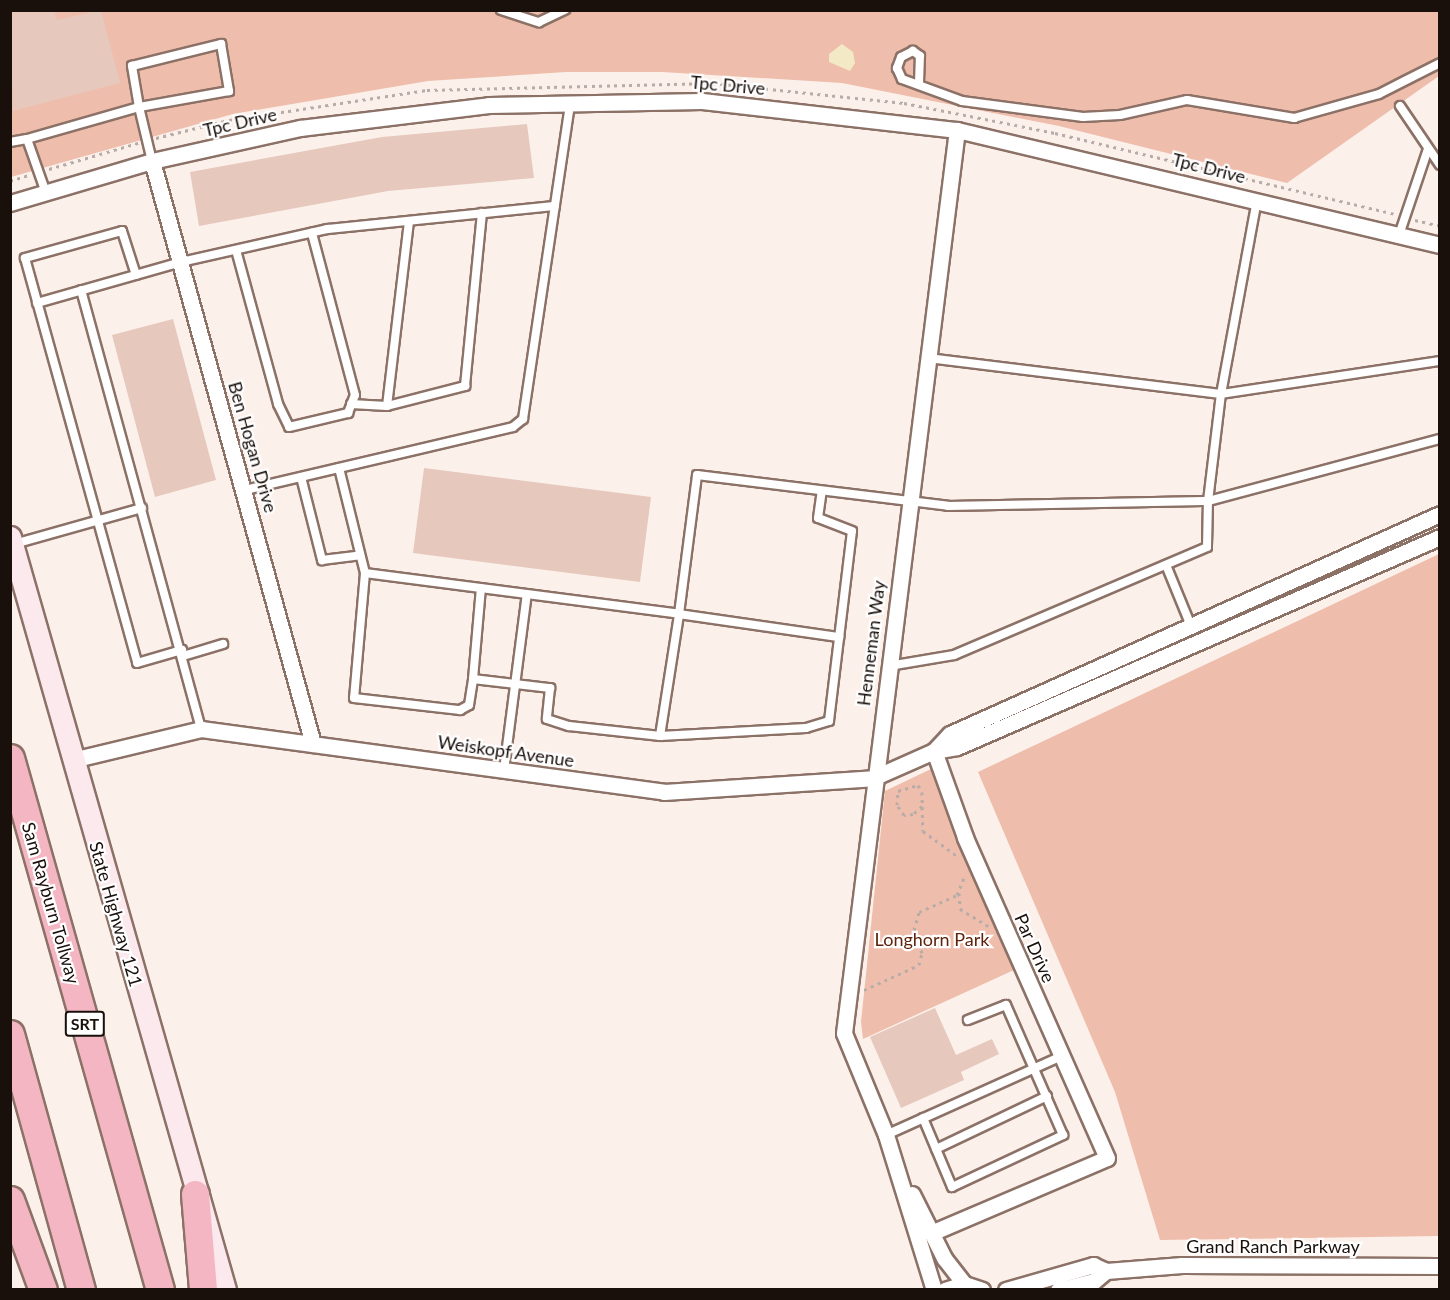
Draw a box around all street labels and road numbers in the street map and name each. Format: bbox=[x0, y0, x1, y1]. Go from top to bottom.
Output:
street label: Tpc Drive bbox=[690, 71, 766, 99]
street label: Tpc Drive bbox=[201, 103, 279, 141]
street label: Tpc Drive bbox=[1170, 148, 1248, 188]
street label: Ben Hogan Drive bbox=[224, 379, 282, 515]
street label: Henneman Way bbox=[853, 579, 889, 707]
street label: Weiskopf Avenue bbox=[436, 731, 576, 771]
street label: Sam Rayburn Tollway bbox=[18, 819, 84, 987]
street label: State Highway 121 bbox=[85, 839, 147, 989]
street label: Par Drive bbox=[1010, 910, 1060, 986]
road number: SRT bbox=[64, 1011, 106, 1037]
street label: Grand Ranch Parkway bbox=[1186, 1235, 1360, 1257]

